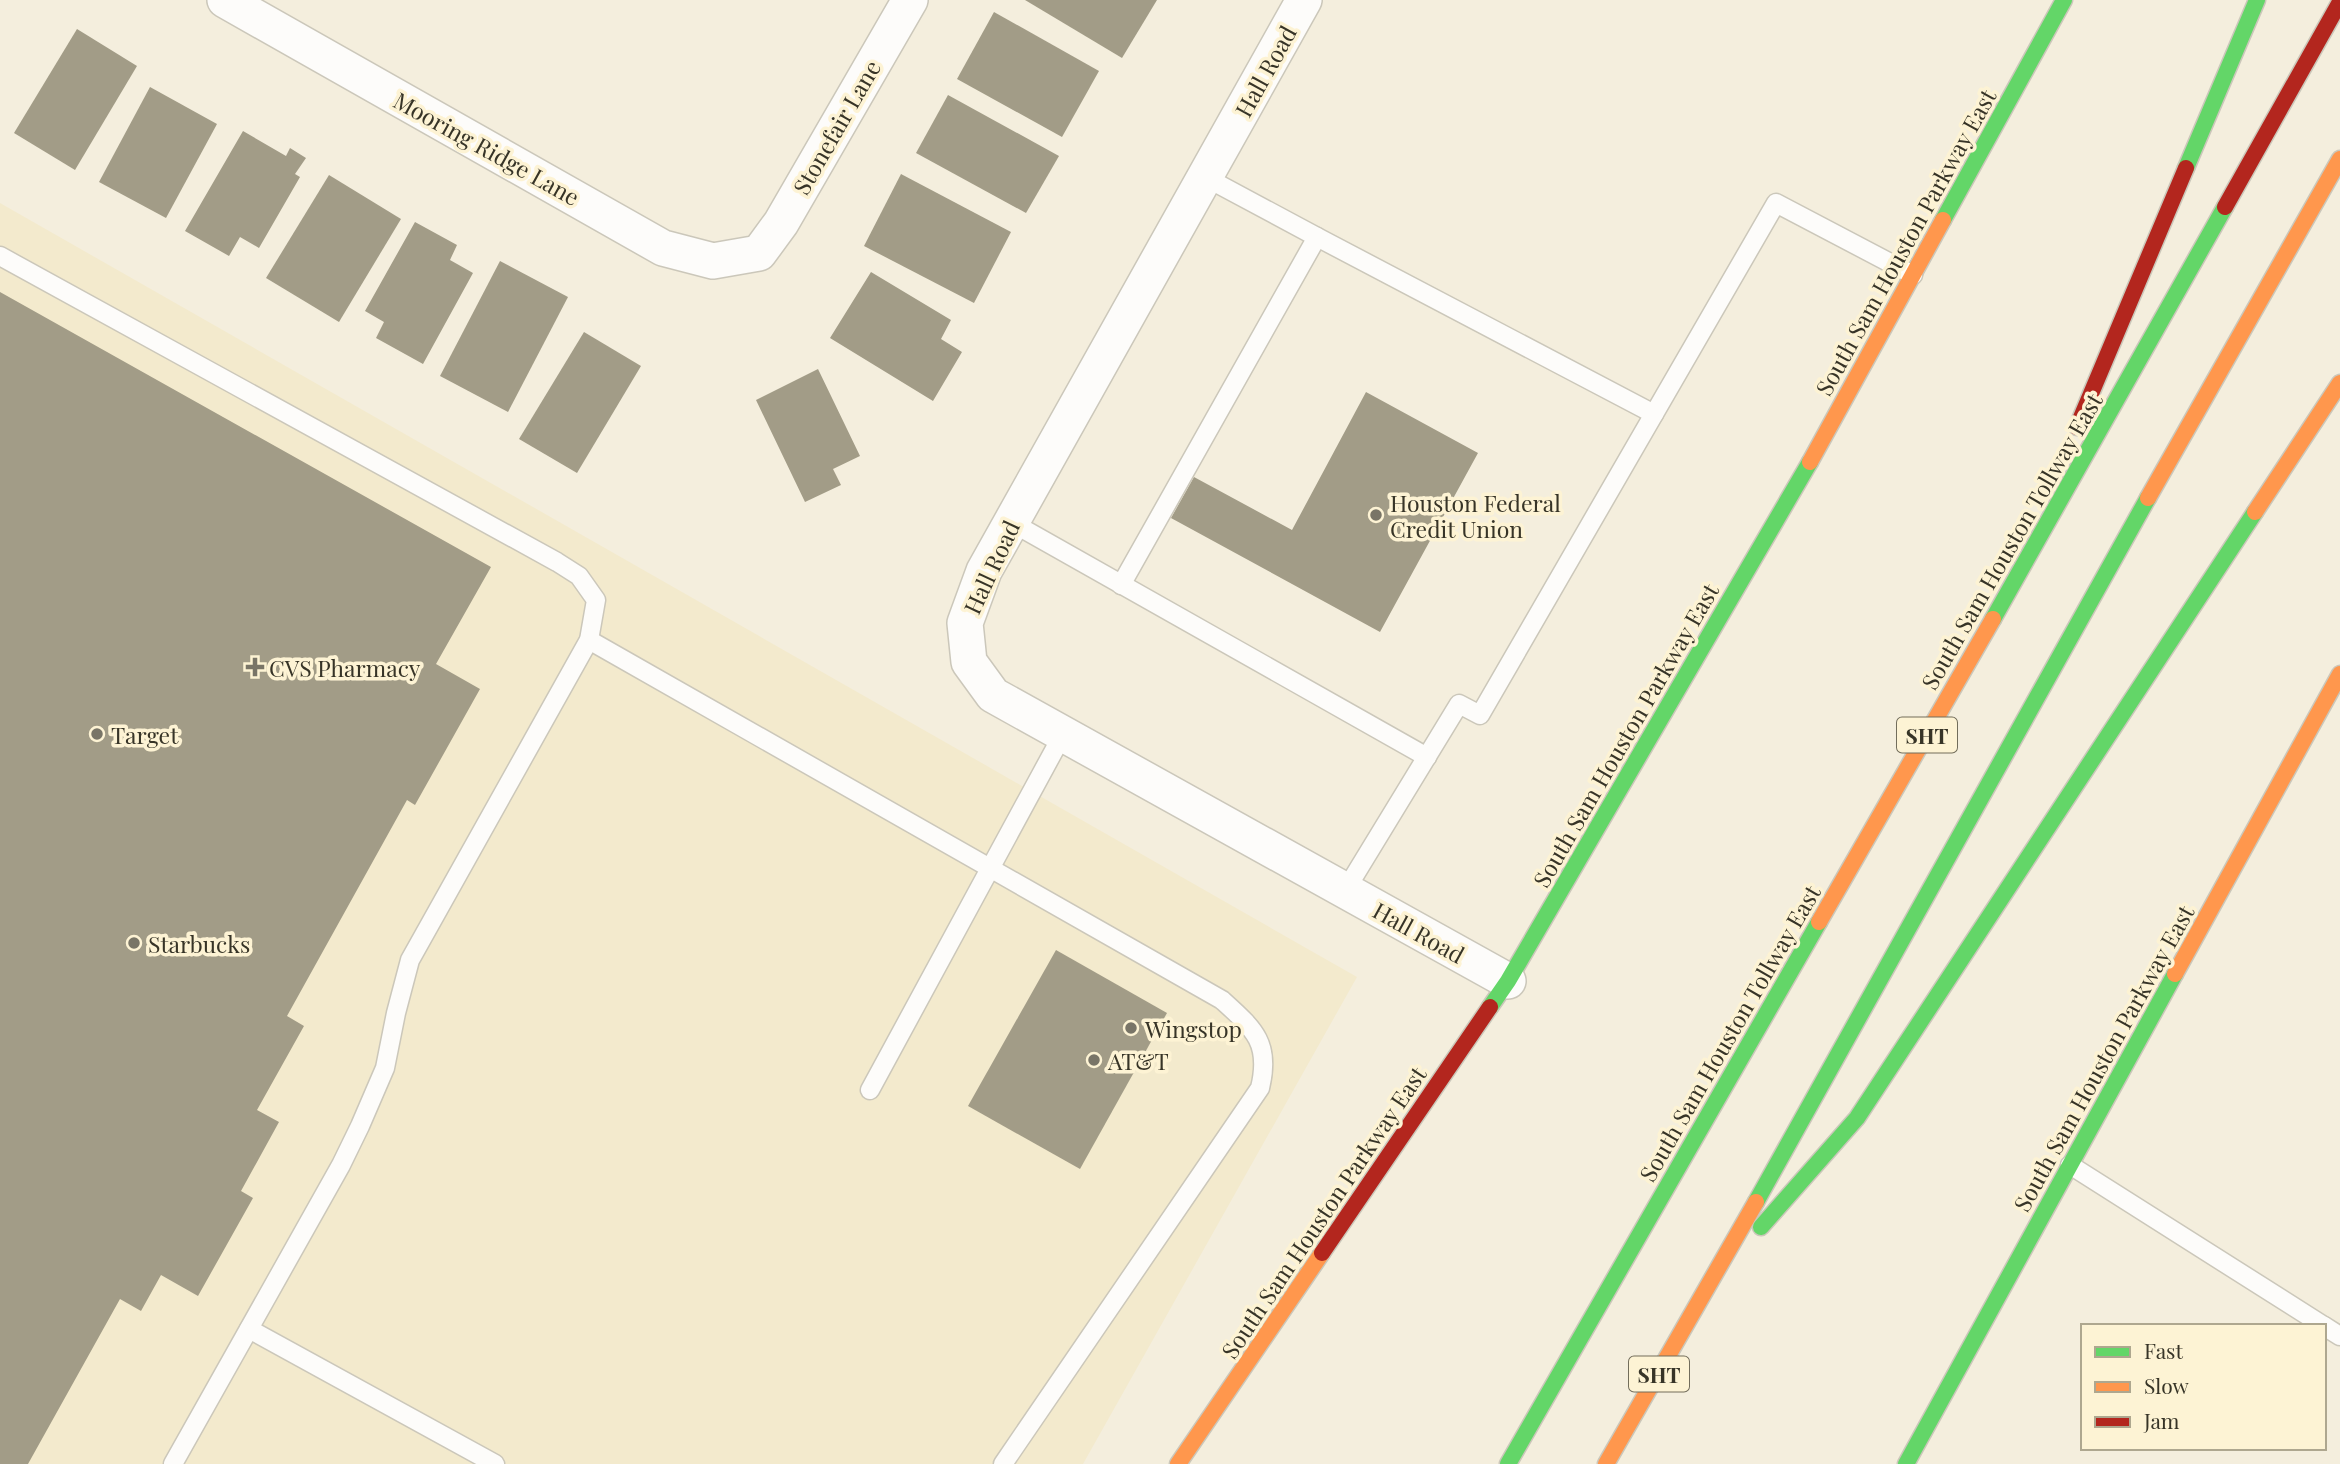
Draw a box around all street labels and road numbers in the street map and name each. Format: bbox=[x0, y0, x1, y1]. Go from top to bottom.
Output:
street label: Hall Road bbox=[1227, 20, 1303, 122]
street label: Stonefair Lane bbox=[785, 54, 887, 200]
street label: South Sam Houston Parkway East bbox=[1808, 82, 2003, 401]
street label: Mooring Ridge Lane bbox=[389, 84, 585, 212]
street label: South Sam Houston Tollway East bbox=[1913, 387, 2109, 695]
street label: Hall Road bbox=[956, 515, 1026, 619]
street label: South Sam Houston Parkway East bbox=[1525, 577, 1725, 893]
road number: SHT bbox=[1897, 718, 1957, 752]
street label: South Sam Houston Tollway East bbox=[1631, 879, 1827, 1187]
street label: Hall Road bbox=[1368, 894, 1470, 970]
street label: South Sam Houston Parkway East bbox=[2006, 898, 2201, 1217]
street label: South Sam Houston Parkway East bbox=[1213, 1059, 1433, 1364]
road number: SHT bbox=[1629, 1356, 1689, 1392]

